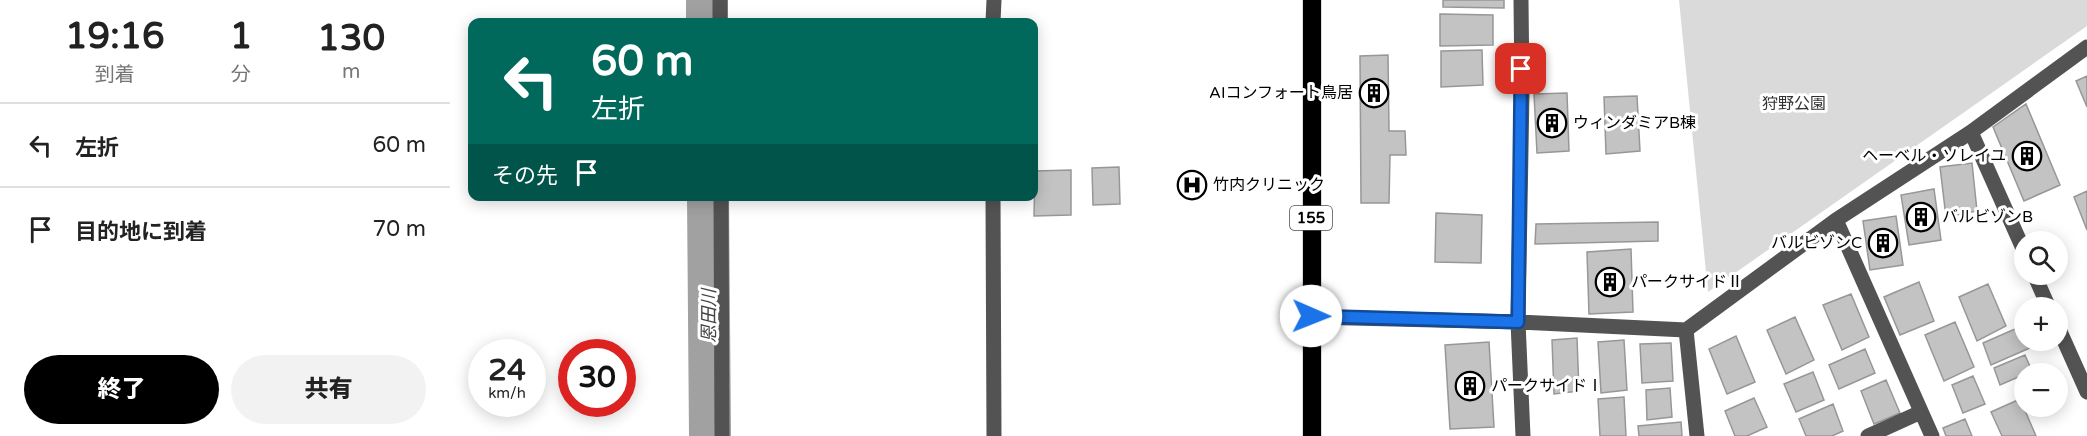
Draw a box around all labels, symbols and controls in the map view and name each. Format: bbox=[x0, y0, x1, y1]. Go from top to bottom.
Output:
text: 19:16 bbox=[65, 15, 165, 58]
text: 1 bbox=[230, 15, 252, 58]
text: 130 bbox=[317, 17, 385, 60]
text: 60 m bbox=[591, 36, 693, 87]
icon: left bbox=[492, 42, 570, 120]
pin bbox=[1495, 43, 1546, 94]
icon: arrive bbox=[1504, 52, 1537, 85]
text: m bbox=[342, 60, 360, 84]
text: 到着 bbox=[95, 63, 135, 87]
text: 分 bbox=[231, 63, 251, 87]
building icon: AIコンフォート鳥居 bbox=[1358, 77, 1390, 109]
place label: AIコンフォート鳥居 bbox=[1209, 83, 1353, 103]
text: 左折 bbox=[591, 93, 645, 126]
park label: 狩野公園 bbox=[1762, 94, 1826, 114]
building icon: ウィンダミアB棟 bbox=[1536, 107, 1568, 139]
place label: ウィンダミアB棟 bbox=[1573, 113, 1696, 133]
icon: left bbox=[24, 129, 57, 162]
text: 60 m bbox=[372, 132, 426, 158]
text: 左折 bbox=[75, 135, 119, 161]
building icon: ヘーベル・ソレイユ bbox=[2011, 140, 2043, 172]
place label: ヘーベル・ソレイユ bbox=[1862, 146, 2006, 166]
icon: arrive bbox=[570, 156, 603, 189]
text: その先 bbox=[492, 163, 558, 189]
hospital icon: 竹内クリニック bbox=[1176, 169, 1208, 201]
place label: 竹内クリニック bbox=[1213, 175, 1325, 195]
building icon: バルビゾンB bbox=[1905, 201, 1937, 233]
road number: 155 bbox=[1290, 206, 1332, 230]
place label: バルビゾンB bbox=[1942, 207, 2033, 227]
icon: arrive bbox=[24, 213, 57, 246]
text: 70 m bbox=[372, 216, 426, 242]
text: 目的地に到着 bbox=[75, 219, 207, 245]
building icon: バルビゾンC bbox=[1867, 227, 1899, 259]
map controls bbox=[2014, 231, 2068, 417]
button: search bbox=[2014, 231, 2068, 285]
place label: バルビゾンC bbox=[1771, 233, 1862, 253]
building icon: パークサイドⅡ bbox=[1594, 266, 1626, 298]
place label: パークサイドⅡ bbox=[1631, 272, 1743, 292]
position arrow bbox=[1279, 284, 1343, 348]
water label: 恩田川 bbox=[698, 287, 720, 343]
button: + bbox=[2014, 297, 2068, 351]
speed limit sign: 30 bbox=[558, 339, 636, 417]
text: 24 bbox=[488, 352, 526, 389]
button: 終了 bbox=[24, 355, 219, 424]
button: 共有 bbox=[231, 355, 426, 424]
button: − bbox=[2014, 363, 2068, 417]
building icon: パークサイドⅠ bbox=[1454, 370, 1486, 402]
place label: パークサイドⅠ bbox=[1491, 376, 1603, 396]
text: km/h bbox=[488, 384, 526, 402]

